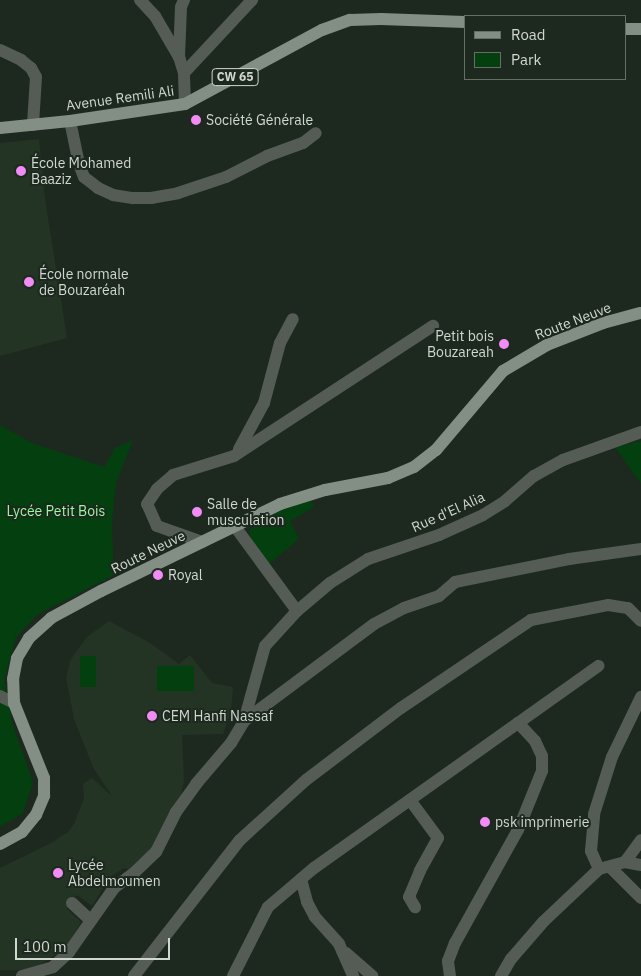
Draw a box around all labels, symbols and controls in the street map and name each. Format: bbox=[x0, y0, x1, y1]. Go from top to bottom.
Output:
legend bbox=[463, 15, 626, 80]
text: Road bbox=[511, 25, 546, 44]
text: Park bbox=[511, 50, 541, 69]
road number: CW 65 bbox=[211, 68, 259, 86]
street label: Avenue Remili Ali bbox=[65, 82, 175, 114]
place label: Société Générale bbox=[206, 112, 313, 128]
marker: Société Générale bbox=[190, 114, 202, 126]
place label: École Mohamed Baaziz bbox=[31, 155, 131, 188]
marker: École Mohamed Baaziz bbox=[15, 165, 27, 177]
place label: École normale de Bouzaréah bbox=[39, 266, 129, 298]
marker: École normale de Bouzaréah bbox=[23, 276, 35, 288]
street label: Route Neuve bbox=[532, 299, 614, 343]
place label: Petit bois Bouzareah bbox=[427, 328, 494, 361]
marker: Petit bois Bouzareah bbox=[498, 338, 510, 350]
street label: Rue d'El Alia bbox=[409, 488, 487, 536]
place label: Salle de musculation bbox=[207, 496, 284, 528]
park label: Lycée Petit Bois bbox=[7, 503, 105, 519]
marker: Salle de musculation bbox=[191, 506, 203, 518]
street label: Route Neuve bbox=[108, 527, 188, 577]
place label: Royal bbox=[168, 567, 203, 583]
marker: Royal bbox=[152, 569, 164, 581]
place label: CEM Hanfi Nassaf bbox=[162, 708, 273, 724]
marker: CEM Hanfi Nassaf bbox=[146, 710, 158, 722]
place label: psk imprimerie bbox=[495, 814, 589, 830]
marker: psk imprimerie bbox=[479, 816, 491, 828]
place label: Lycée Abdelmoumen bbox=[68, 857, 161, 890]
marker: Lycée Abdelmoumen bbox=[52, 867, 64, 879]
scale bar bbox=[18, 928, 172, 960]
text: 100 m bbox=[23, 937, 67, 956]

